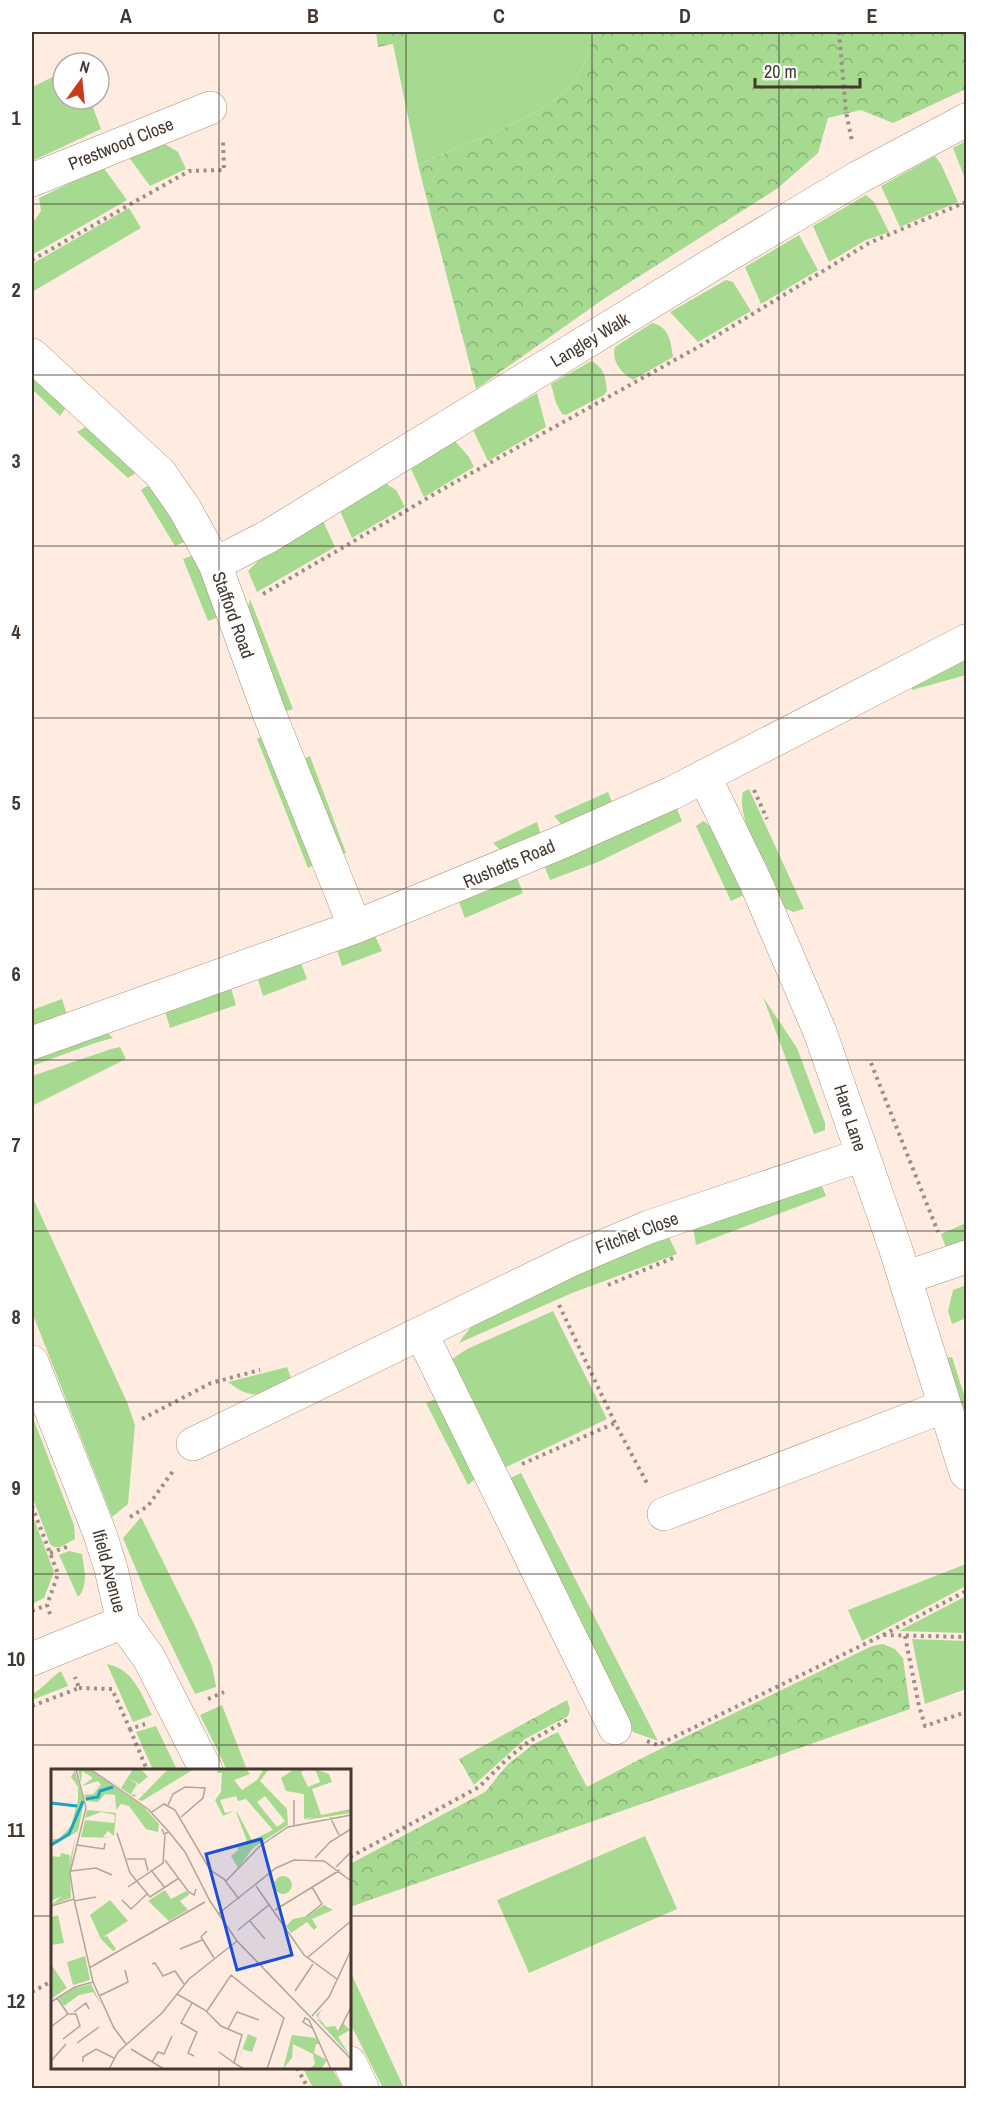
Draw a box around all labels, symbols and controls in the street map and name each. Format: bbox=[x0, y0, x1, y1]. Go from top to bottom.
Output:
text: A bbox=[120, 2, 132, 29]
text: B bbox=[307, 2, 319, 29]
text: C bbox=[493, 2, 505, 29]
text: D bbox=[679, 2, 691, 29]
text: E bbox=[867, 2, 878, 29]
north arrow bbox=[51, 51, 111, 111]
scale bar bbox=[755, 51, 860, 89]
text: N bbox=[77, 55, 92, 78]
text: 20 m bbox=[764, 59, 797, 84]
text: 1 bbox=[11, 104, 21, 131]
street label: Prestwood Close bbox=[64, 111, 177, 176]
text: 2 bbox=[11, 276, 21, 303]
street label: Langley Walk bbox=[546, 306, 634, 373]
text: 3 bbox=[11, 447, 21, 474]
street label: Stafford Road bbox=[206, 568, 261, 662]
text: 4 bbox=[11, 618, 21, 645]
text: 5 bbox=[11, 789, 21, 816]
street label: Rushetts Road bbox=[459, 833, 559, 894]
text: 6 bbox=[11, 960, 21, 987]
street label: Hare Lane bbox=[828, 1081, 873, 1154]
text: 7 bbox=[11, 1131, 21, 1158]
street label: Fitchet Close bbox=[592, 1205, 682, 1260]
text: 8 bbox=[11, 1303, 21, 1330]
text: 9 bbox=[11, 1474, 21, 1501]
street label: Ifield Avenue bbox=[86, 1527, 133, 1615]
text: 10 bbox=[7, 1645, 25, 1672]
inset map bbox=[51, 1769, 351, 2069]
text: 11 bbox=[7, 1816, 26, 1843]
text: 12 bbox=[7, 1987, 25, 2014]

